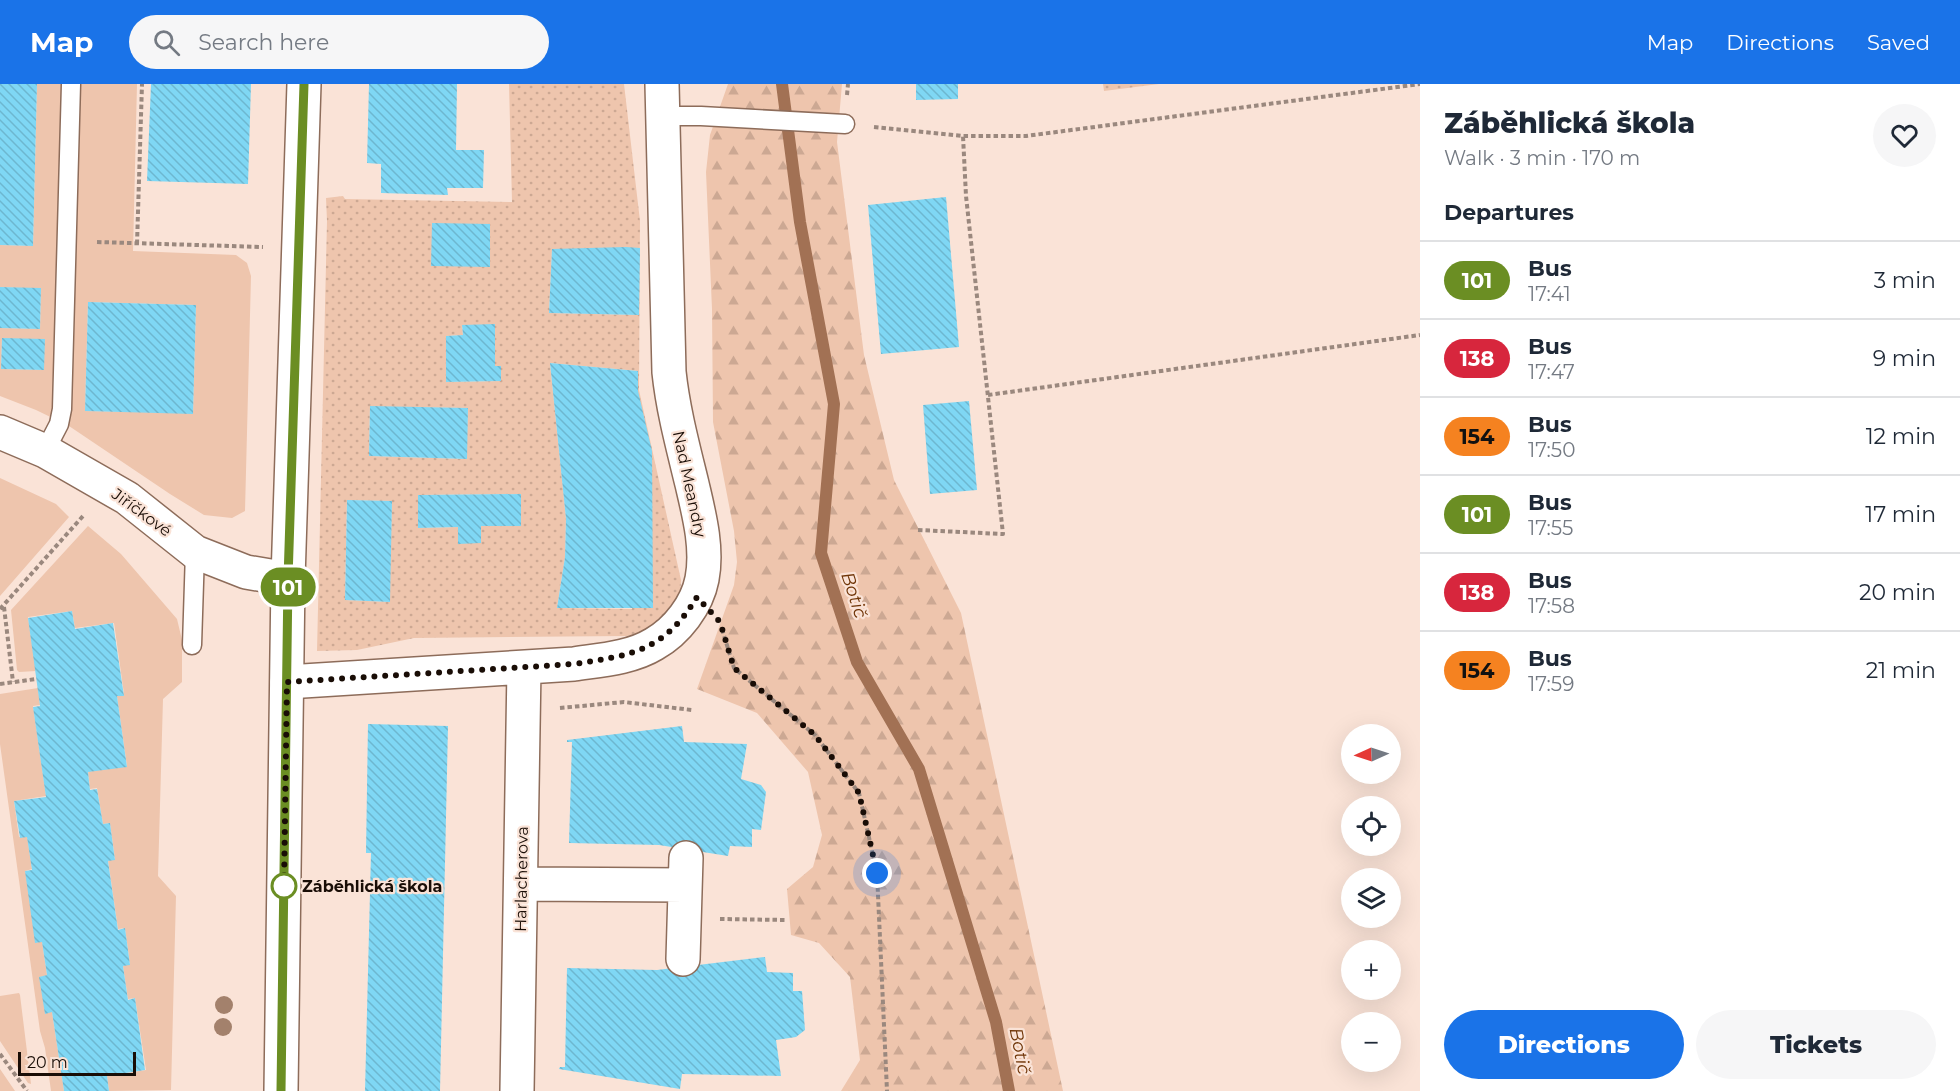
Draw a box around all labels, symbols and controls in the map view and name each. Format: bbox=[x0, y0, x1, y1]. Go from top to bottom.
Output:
search box bbox=[129, 15, 549, 69]
text: Map bbox=[30, 25, 93, 59]
icon: search bbox=[150, 26, 183, 59]
text: Search here bbox=[198, 29, 329, 56]
text: Map bbox=[1647, 30, 1693, 55]
text: Directions bbox=[1726, 30, 1834, 55]
text: Saved bbox=[1867, 30, 1930, 55]
button: heart bbox=[1873, 104, 1936, 167]
text: Záběhlická škola bbox=[1444, 106, 1695, 140]
text: Walk · 3 min · 170 m bbox=[1444, 146, 1640, 170]
text: Departures bbox=[1444, 199, 1574, 226]
text: Bus bbox=[1528, 255, 1572, 282]
text: 3 min bbox=[1874, 267, 1936, 294]
text: 101 bbox=[1462, 268, 1492, 293]
text: 17:41 bbox=[1528, 282, 1571, 306]
text: Bus bbox=[1528, 333, 1572, 360]
text: 9 min bbox=[1873, 345, 1936, 372]
text: 138 bbox=[1460, 346, 1494, 371]
text: 17:47 bbox=[1528, 360, 1575, 384]
text: Bus bbox=[1528, 411, 1572, 438]
text: 12 min bbox=[1866, 423, 1936, 450]
text: 154 bbox=[1459, 424, 1495, 449]
street label: Nad Meandry bbox=[669, 429, 710, 539]
text: 17:50 bbox=[1528, 438, 1575, 462]
street label: Jiříčkové bbox=[107, 484, 175, 540]
text: Bus bbox=[1528, 489, 1572, 516]
text: 17 min bbox=[1865, 501, 1936, 528]
text: 101 bbox=[1462, 502, 1492, 527]
text: 17:55 bbox=[1528, 516, 1573, 540]
text: Bus bbox=[1528, 567, 1572, 594]
line badge: 101 bbox=[254, 568, 322, 606]
water label: Botič bbox=[836, 569, 872, 621]
text: 101 bbox=[273, 575, 303, 600]
text: 20 min bbox=[1859, 579, 1936, 606]
text: 138 bbox=[1460, 580, 1494, 605]
text: 17:58 bbox=[1528, 594, 1575, 618]
text: Bus bbox=[1528, 645, 1572, 672]
text: 21 min bbox=[1866, 657, 1936, 684]
text: 154 bbox=[1459, 658, 1495, 683]
text: 17:59 bbox=[1528, 672, 1574, 696]
north arrow bbox=[1341, 724, 1401, 784]
map controls bbox=[1341, 724, 1401, 1072]
button: locate bbox=[1341, 796, 1401, 856]
street label: Harlacherova bbox=[511, 826, 532, 932]
your location bbox=[862, 858, 892, 888]
button: layers bbox=[1341, 868, 1401, 928]
marker: Záběhlická škola bbox=[271, 873, 297, 899]
place label: Záběhlická škola bbox=[302, 877, 442, 896]
button: + bbox=[1341, 940, 1401, 1000]
button: Directions bbox=[1444, 1010, 1684, 1079]
button: Tickets bbox=[1696, 1010, 1936, 1079]
button: − bbox=[1341, 1012, 1401, 1072]
water label: Botič bbox=[1005, 1026, 1035, 1076]
scale bar bbox=[18, 1049, 136, 1076]
text: 20 m bbox=[27, 1053, 68, 1072]

